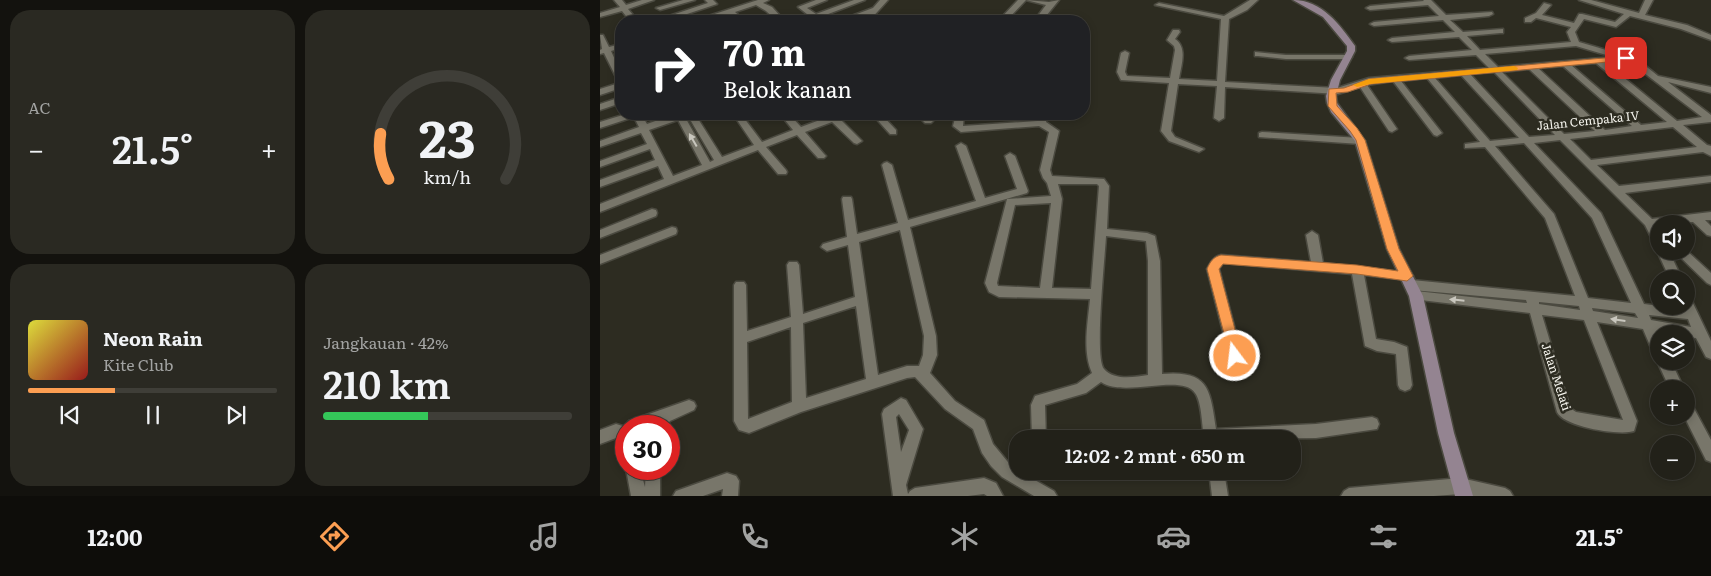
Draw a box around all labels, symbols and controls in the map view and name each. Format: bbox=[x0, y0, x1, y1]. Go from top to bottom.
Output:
text: 70 m bbox=[723, 25, 805, 77]
icon: right bbox=[640, 35, 705, 100]
pin bbox=[1605, 37, 1647, 79]
icon: arrive bbox=[1612, 44, 1640, 72]
text: Belok kanan bbox=[723, 72, 852, 105]
text: AC bbox=[28, 95, 51, 119]
text: 23 bbox=[419, 97, 476, 174]
street label: Jalan Cempaka IV bbox=[1536, 106, 1640, 134]
text: 21.5° bbox=[112, 119, 193, 176]
text: − bbox=[28, 127, 44, 169]
text: + bbox=[261, 127, 277, 169]
one-way arrow bbox=[689, 134, 698, 147]
text: km/h bbox=[424, 163, 471, 190]
map controls bbox=[1650, 215, 1695, 480]
button: sound bbox=[1650, 215, 1695, 260]
button: search bbox=[1650, 270, 1695, 315]
one-way arrow bbox=[1448, 296, 1464, 304]
one-way arrow bbox=[1609, 316, 1625, 324]
text: Neon Rain bbox=[103, 324, 203, 352]
button: layers bbox=[1650, 325, 1695, 370]
position arrow bbox=[1208, 329, 1260, 381]
text: Jangkauan · 42% bbox=[323, 330, 449, 354]
street label: Jalan Melati bbox=[1538, 341, 1576, 413]
text: Kite Club bbox=[103, 352, 174, 376]
text: 210 km bbox=[323, 354, 451, 411]
button: + bbox=[1650, 380, 1695, 425]
icon: previous bbox=[56, 401, 84, 429]
icon: pause bbox=[139, 401, 167, 429]
icon: next bbox=[222, 401, 250, 429]
speed limit sign: 30 bbox=[615, 415, 680, 480]
button: − bbox=[1650, 435, 1695, 480]
text: 12:02 · 2 mnt · 650 m bbox=[1065, 441, 1245, 469]
icon: directions bbox=[317, 519, 352, 554]
icon: music bbox=[527, 519, 562, 554]
icon: phone bbox=[737, 519, 772, 554]
icon: climate bbox=[947, 519, 982, 554]
icon: car bbox=[1156, 519, 1191, 554]
icon: filters bbox=[1366, 519, 1401, 554]
text: 12:00 bbox=[87, 520, 143, 553]
text: 21.5° bbox=[1576, 520, 1624, 553]

